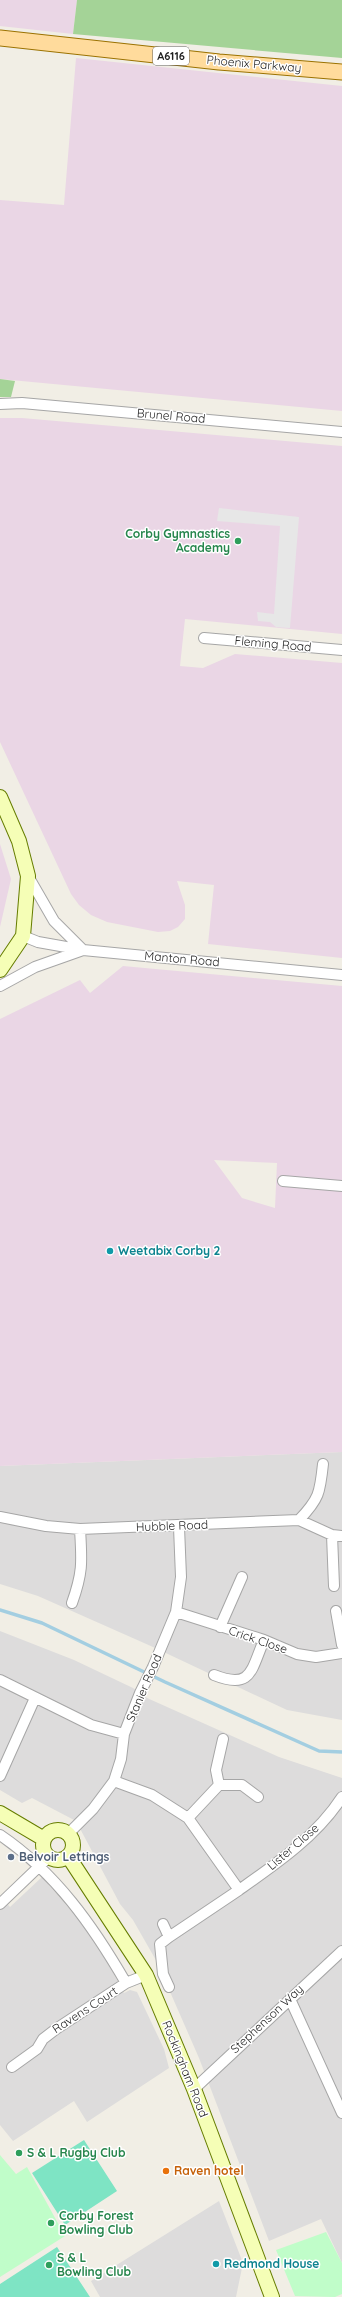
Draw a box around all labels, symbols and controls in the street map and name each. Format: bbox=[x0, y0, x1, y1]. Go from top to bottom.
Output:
road number: A6116 bbox=[153, 47, 189, 65]
street label: Phoenix Parkway bbox=[206, 52, 302, 75]
street label: Brunel Road bbox=[136, 405, 206, 426]
place label: Corby Gymnastics Academy bbox=[125, 526, 230, 555]
marker: Corby Gymnastics Academy bbox=[233, 536, 243, 546]
street label: Fleming Road bbox=[234, 633, 312, 654]
street label: Manton Road bbox=[144, 948, 220, 969]
place label: Weetabix Corby 2 bbox=[118, 1243, 220, 1258]
marker: Weetabix Corby 2 bbox=[105, 1246, 115, 1256]
street label: Hubble Road bbox=[136, 1517, 208, 1534]
street label: Crick Close bbox=[227, 1622, 290, 1657]
street label: Stanier Road bbox=[123, 1652, 165, 1724]
street label: Lister Close bbox=[264, 1820, 322, 1873]
place label: Belvoir Lettings bbox=[19, 1849, 110, 1864]
marker: Belvoir Lettings bbox=[6, 1852, 16, 1862]
street label: Stephenson Way bbox=[227, 1981, 306, 2056]
street label: Ravens Court bbox=[49, 1983, 120, 2036]
street label: Rockingham Road bbox=[159, 2018, 212, 2119]
place label: S & L Rugby Club bbox=[27, 2145, 126, 2160]
marker: S & L Rugby Club bbox=[14, 2148, 24, 2158]
place label: Raven hotel bbox=[174, 2163, 244, 2178]
marker: Raven hotel bbox=[161, 2166, 171, 2176]
place label: Corby Forest Bowling Club bbox=[59, 2208, 134, 2237]
marker: Corby Forest Bowling Club bbox=[46, 2218, 56, 2228]
place label: S & L Bowling Club bbox=[57, 2250, 132, 2279]
place label: Redmond House bbox=[224, 2256, 319, 2271]
marker: Redmond House bbox=[211, 2259, 221, 2269]
marker: S & L Bowling Club bbox=[44, 2260, 54, 2270]

